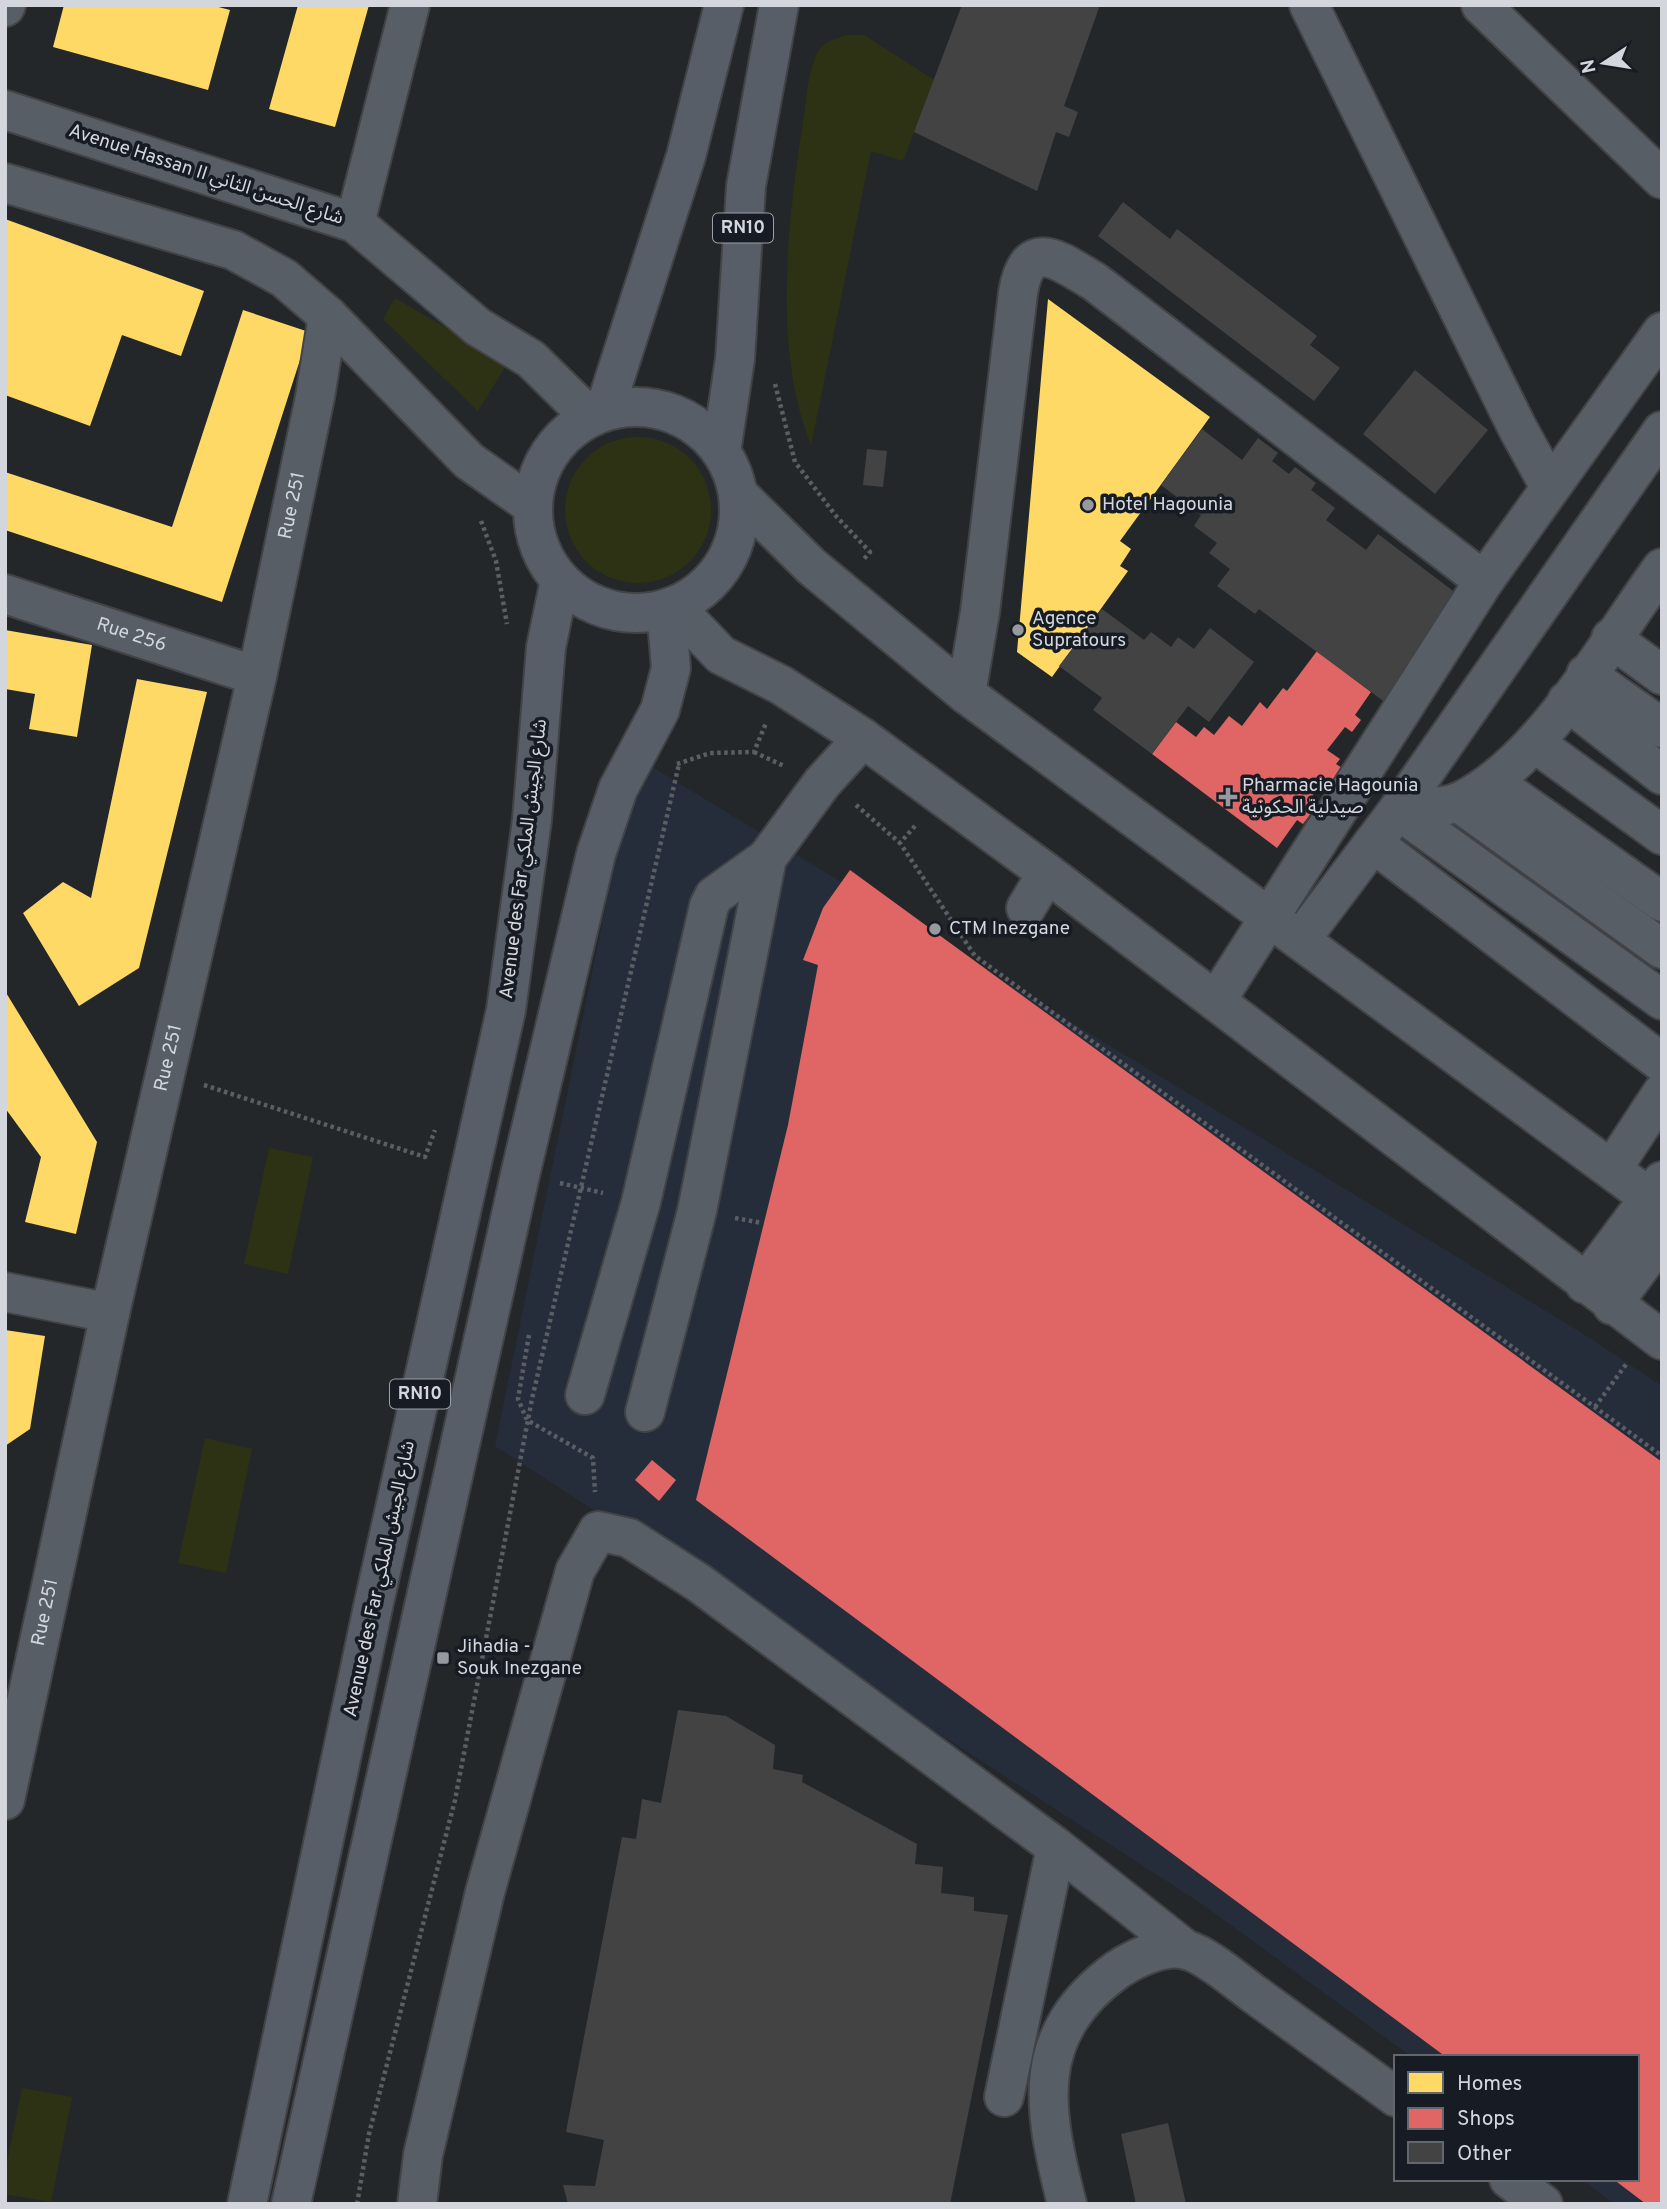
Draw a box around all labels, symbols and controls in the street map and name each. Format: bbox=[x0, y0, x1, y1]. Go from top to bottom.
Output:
north arrow bbox=[1569, 28, 1639, 98]
text: N bbox=[1576, 57, 1602, 75]
street label: Avenue Hassan II شارع الحسن الثاني bbox=[65, 119, 346, 232]
road number: RN10 bbox=[713, 213, 773, 242]
street label: Rue 251 bbox=[274, 470, 311, 541]
place label: Hotel Hagounia bbox=[1102, 493, 1233, 517]
marker: Hotel Hagounia bbox=[1080, 497, 1096, 513]
place label: Agence Supratours bbox=[1032, 607, 1126, 653]
street label: Rue 256 bbox=[93, 613, 170, 658]
marker: Agence Supratours bbox=[1010, 622, 1026, 638]
street label: Avenue des Far شارع الجيش الملكي bbox=[495, 718, 554, 1001]
place label: Pharmacie Hagounia صيدلية الحكونية bbox=[1242, 774, 1418, 820]
marker: Pharmacie Hagounia صيدلية الحكونية bbox=[1220, 789, 1236, 805]
place label: CTM Inezgane bbox=[949, 917, 1070, 941]
marker: CTM Inezgane bbox=[927, 921, 943, 937]
street label: Rue 251 bbox=[150, 1022, 188, 1094]
road number: RN10 bbox=[390, 1380, 450, 1408]
street label: Avenue des Far شارع الجيش الملكي bbox=[339, 1439, 422, 1720]
street label: Rue 251 bbox=[27, 1576, 64, 1648]
place label: Jihadia - Souk Inezgane bbox=[457, 1635, 582, 1681]
marker: Jihadia - Souk Inezgane bbox=[435, 1650, 451, 1666]
legend bbox=[1394, 2055, 1639, 2181]
text: Homes bbox=[1457, 2071, 1522, 2098]
text: Shops bbox=[1457, 2106, 1515, 2133]
text: Other bbox=[1457, 2141, 1512, 2168]

